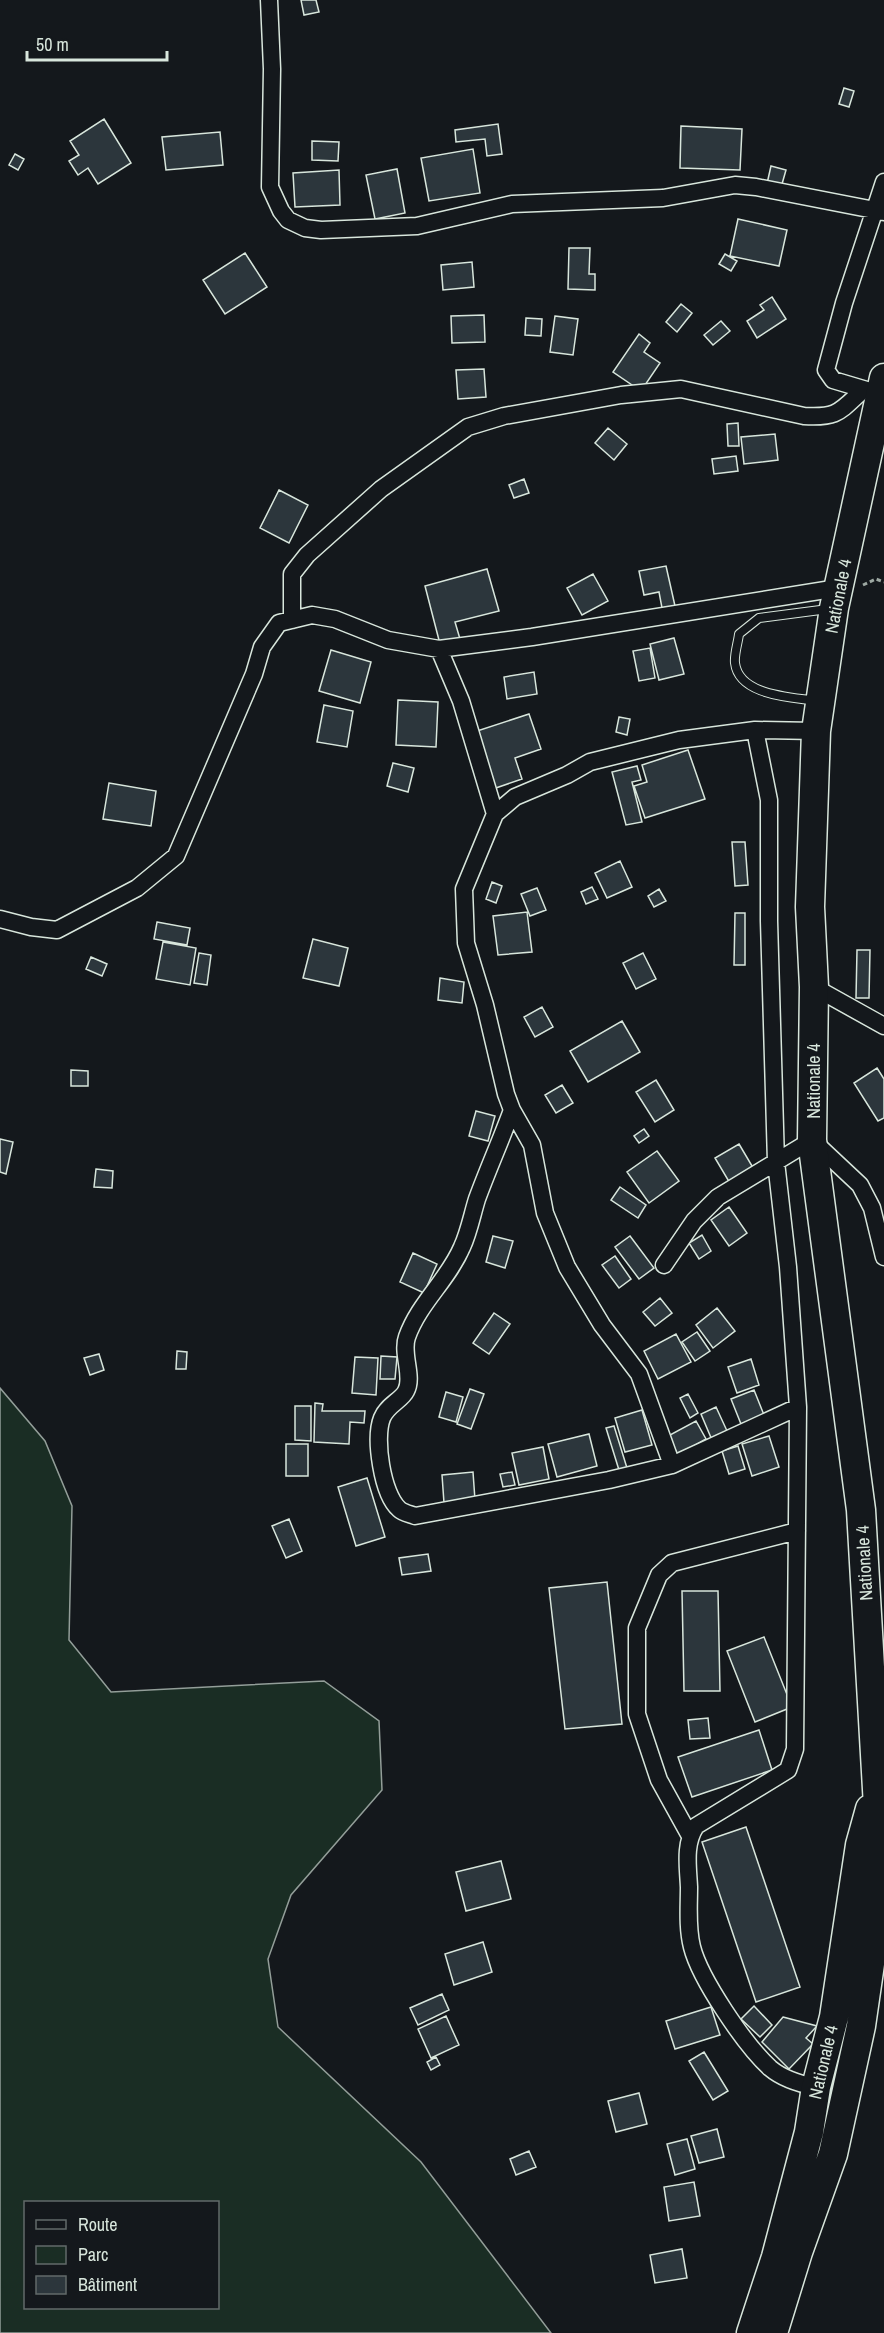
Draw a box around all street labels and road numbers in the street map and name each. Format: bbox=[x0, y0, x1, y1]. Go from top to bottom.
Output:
street label: Nationale 4 bbox=[819, 557, 857, 635]
street label: Nationale 4 bbox=[801, 1043, 826, 1119]
street label: Nationale 4 bbox=[850, 1525, 878, 1601]
street label: Nationale 4 bbox=[802, 2022, 844, 2102]

